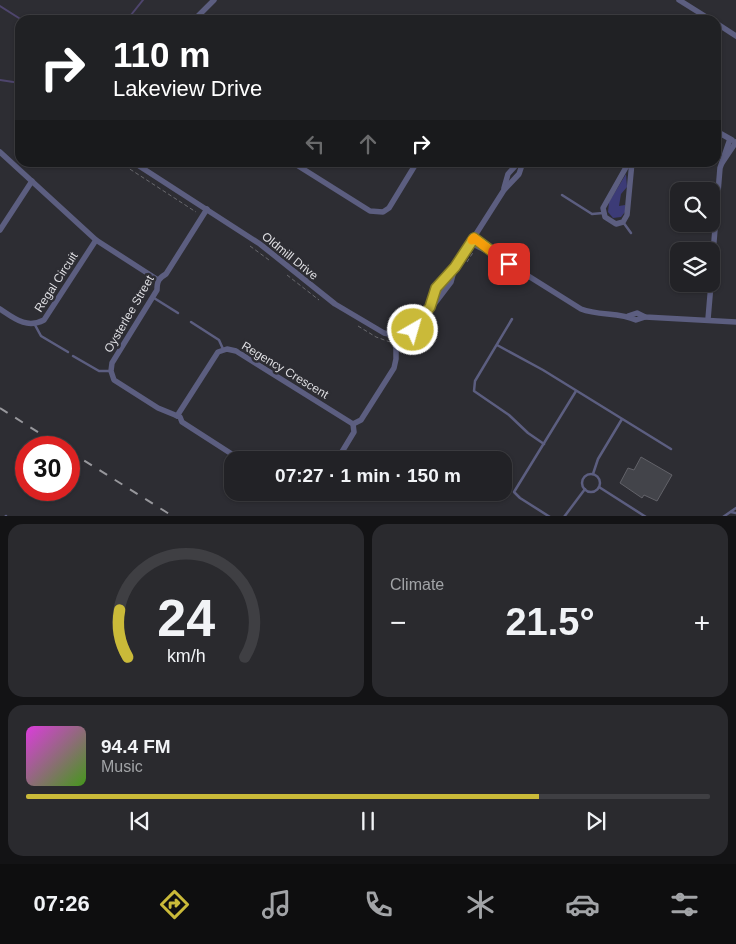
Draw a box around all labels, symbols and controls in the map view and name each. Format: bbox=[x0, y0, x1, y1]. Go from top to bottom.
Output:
icon: right bbox=[30, 35, 95, 100]
text: 110 m bbox=[113, 35, 210, 74]
text: Lakeview Drive bbox=[113, 76, 262, 101]
icon: left bbox=[301, 130, 329, 158]
icon: ahead bbox=[354, 130, 382, 158]
icon: right bbox=[407, 130, 435, 158]
map controls bbox=[670, 182, 720, 292]
button: search bbox=[670, 182, 720, 232]
street label: Oldmill Drive bbox=[259, 229, 321, 283]
button: layers bbox=[670, 242, 720, 292]
pin bbox=[488, 243, 530, 285]
street label: Regal Circuit bbox=[31, 249, 81, 315]
icon: arrive bbox=[495, 250, 523, 278]
street label: Oysterlee Street bbox=[101, 272, 157, 355]
position arrow bbox=[386, 303, 438, 355]
street label: Regency Crescent bbox=[239, 339, 331, 402]
speed limit sign: 30 bbox=[15, 436, 80, 501]
text: 07:27 · 1 min · 150 m bbox=[275, 465, 461, 486]
text: Climate bbox=[390, 576, 444, 593]
text: 24 bbox=[157, 589, 215, 647]
text: 21.5° bbox=[505, 601, 595, 643]
text: − bbox=[390, 607, 406, 638]
text: + bbox=[694, 607, 710, 638]
text: km/h bbox=[167, 646, 205, 666]
text: 94.4 FM bbox=[101, 736, 171, 757]
text: Music bbox=[101, 758, 143, 775]
icon: previous bbox=[126, 807, 154, 835]
icon: pause bbox=[354, 807, 382, 835]
icon: next bbox=[582, 807, 610, 835]
icon: directions bbox=[157, 887, 192, 922]
icon: music bbox=[259, 887, 294, 922]
icon: phone bbox=[361, 887, 396, 922]
icon: climate bbox=[463, 887, 498, 922]
icon: car bbox=[565, 887, 600, 922]
icon: filters bbox=[667, 887, 702, 922]
text: 07:26 bbox=[34, 891, 90, 916]

